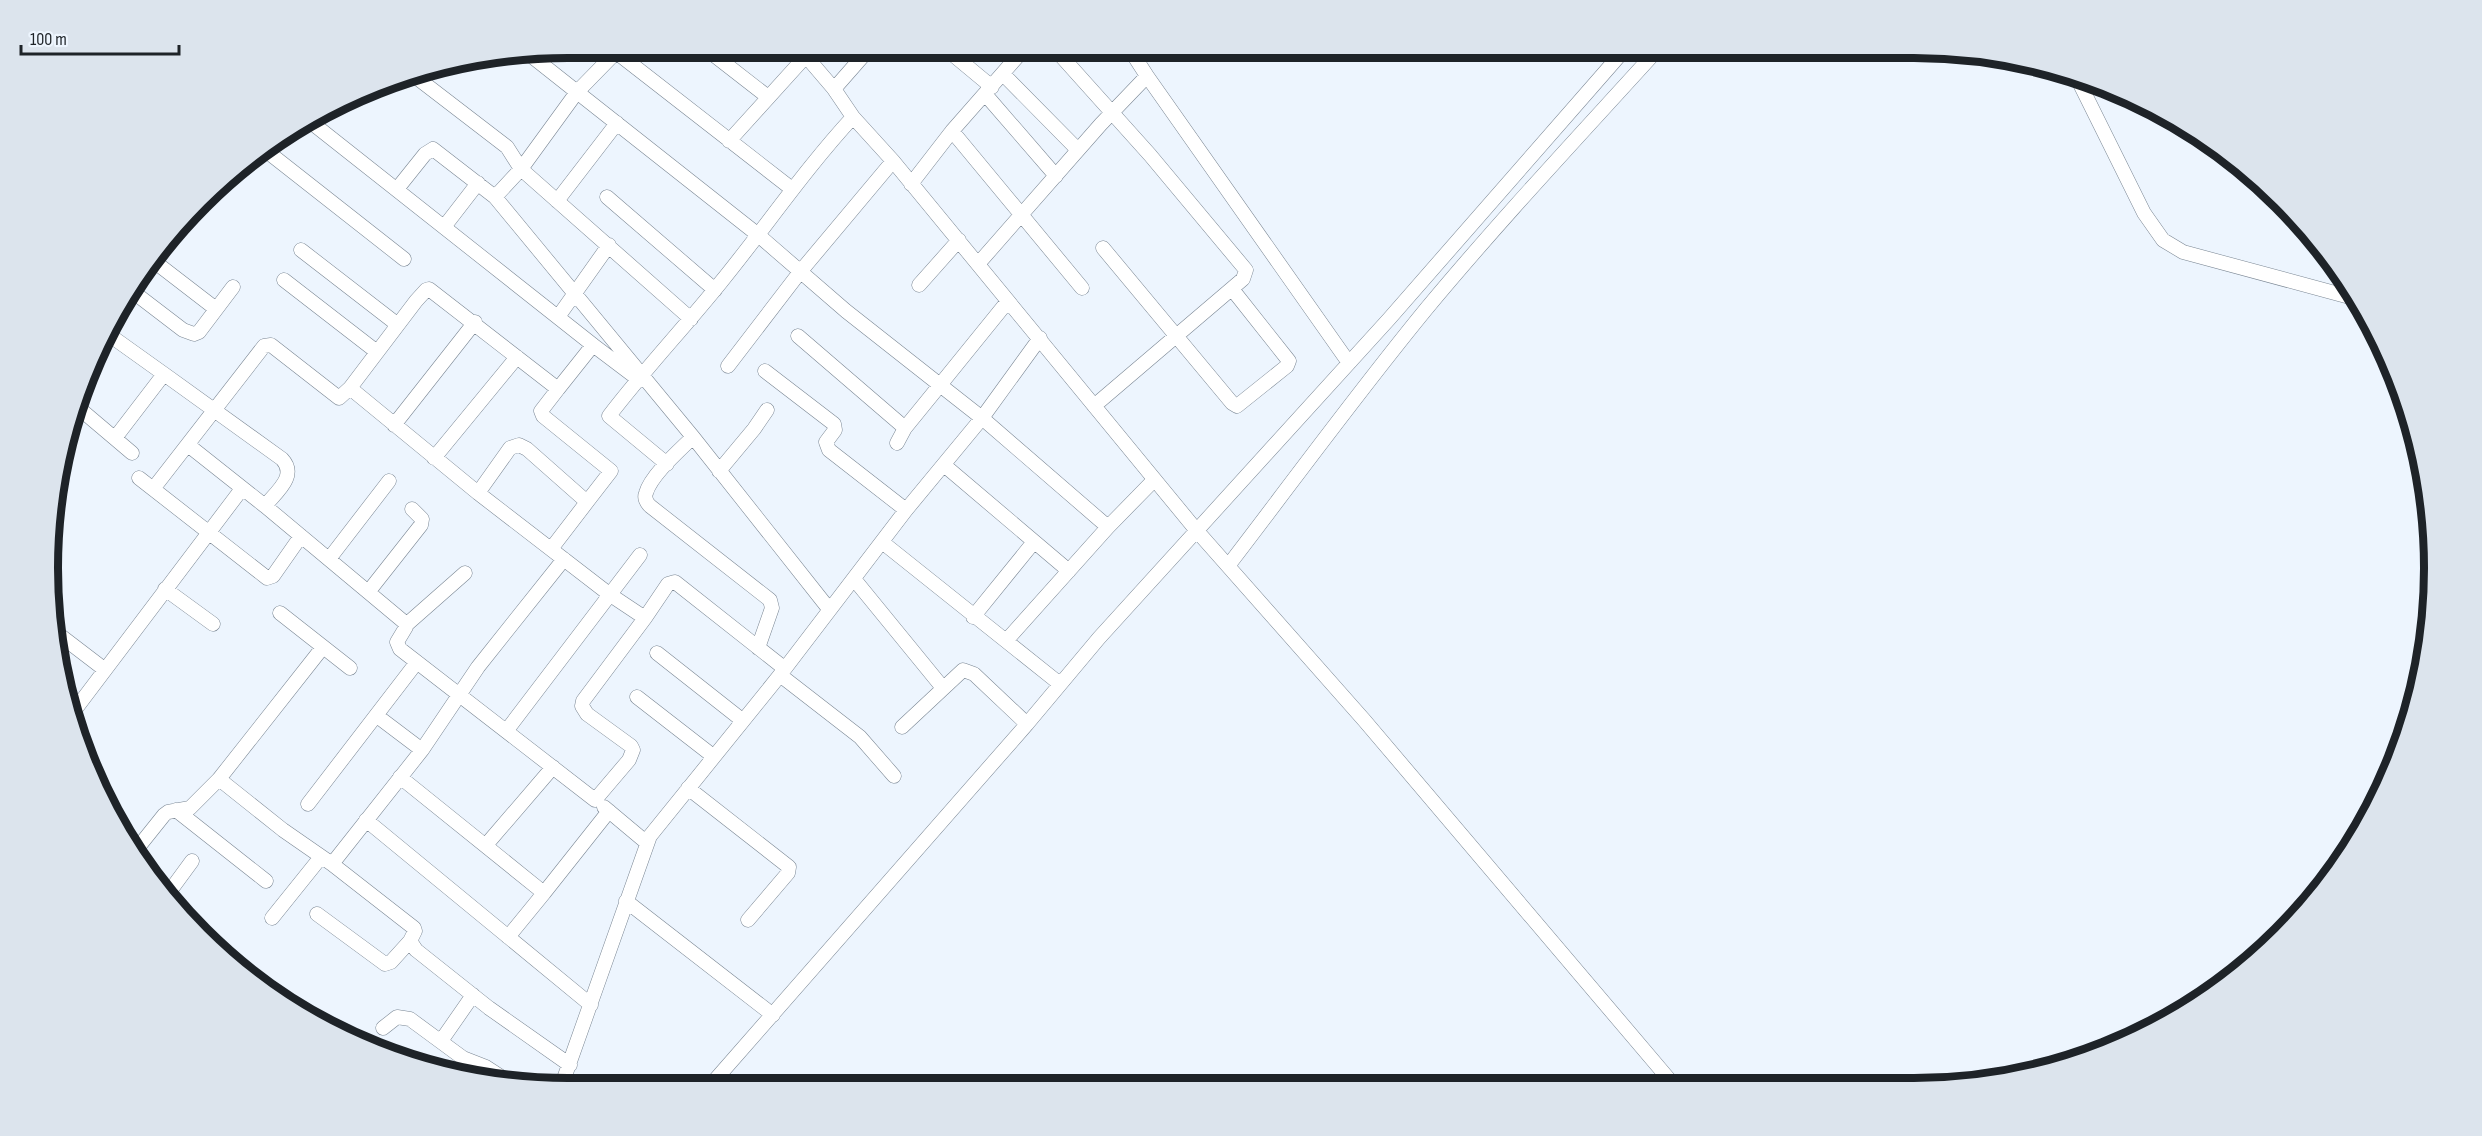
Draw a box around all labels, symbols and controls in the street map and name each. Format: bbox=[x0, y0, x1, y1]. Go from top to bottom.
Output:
scale bar bbox=[21, 18, 178, 56]
text: 100 m bbox=[30, 29, 67, 50]

